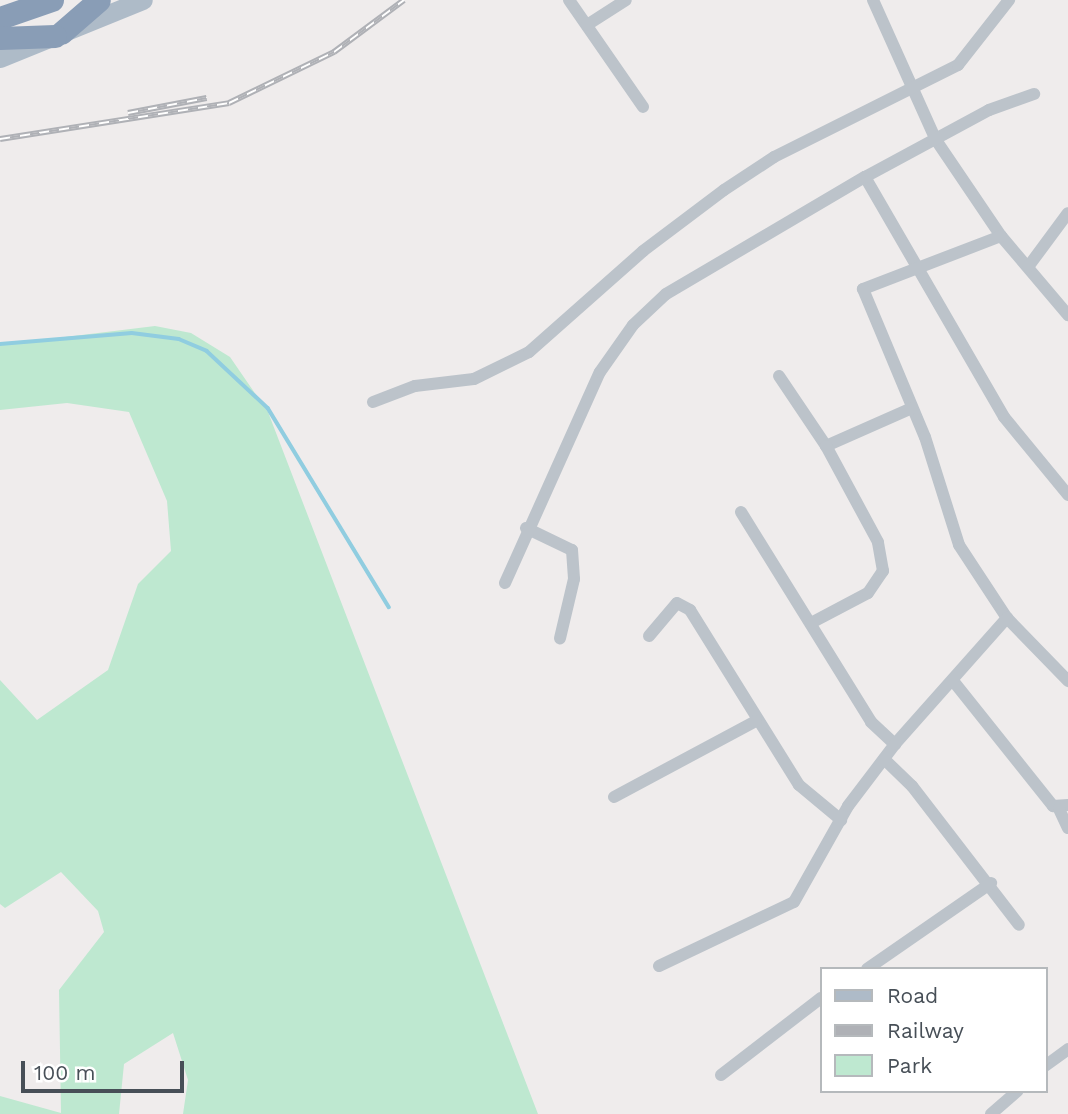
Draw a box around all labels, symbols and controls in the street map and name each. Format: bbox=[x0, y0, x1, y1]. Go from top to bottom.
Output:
legend bbox=[820, 967, 1047, 1093]
text: Road bbox=[887, 983, 938, 1008]
text: Railway bbox=[887, 1018, 964, 1043]
scale bar bbox=[24, 1048, 187, 1092]
text: Park bbox=[887, 1053, 932, 1078]
text: 100 m bbox=[34, 1060, 96, 1085]

